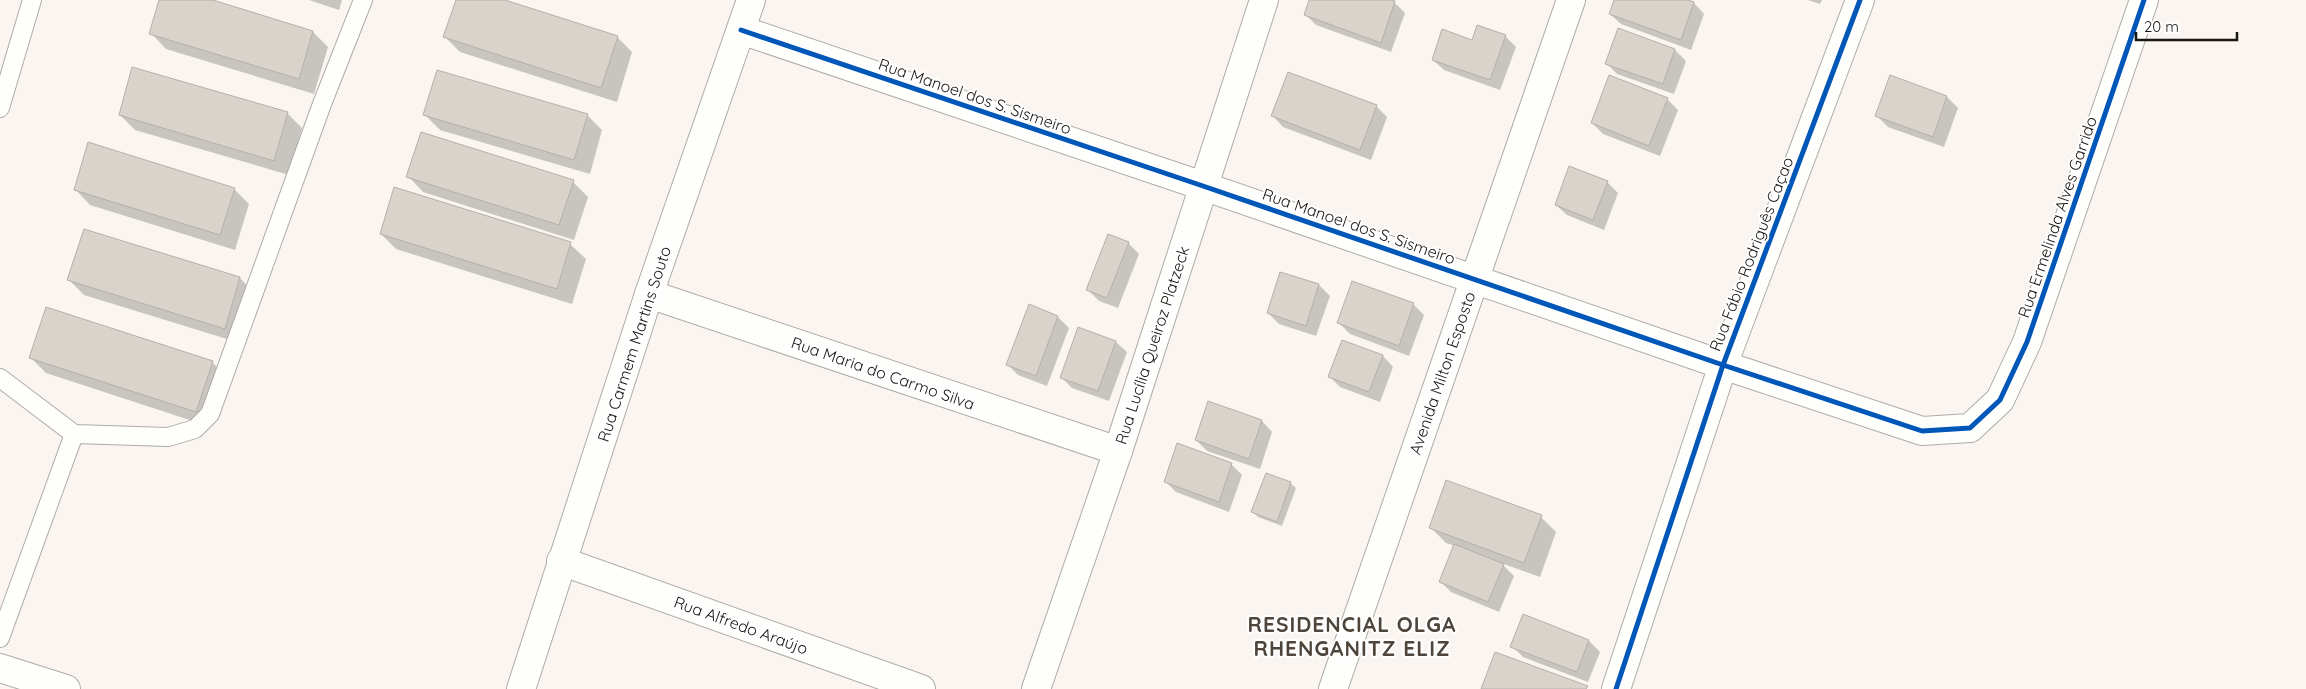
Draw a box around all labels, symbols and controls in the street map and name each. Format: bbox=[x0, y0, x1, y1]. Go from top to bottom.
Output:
scale bar bbox=[2136, 10, 2237, 42]
text: 20 m bbox=[2144, 17, 2179, 36]
street label: Rua Manoel dos S. Sismeiro bbox=[876, 54, 1074, 138]
street label: Rua Ermelinda Alves Garrido bbox=[2013, 114, 2101, 320]
street label: Rua Fábio Rodriguês Caçao bbox=[1705, 154, 1797, 354]
street label: Rua Manoel dos S. Sismeiro bbox=[1260, 184, 1458, 268]
street label: Rua Lucília Queiroz Platzeck bbox=[1110, 243, 1194, 447]
street label: Rua Carmem Martins Souto bbox=[593, 244, 675, 444]
street label: Avenida Milton Esposto bbox=[1405, 289, 1479, 457]
street label: Rua Maria do Carmo Silva bbox=[789, 332, 977, 414]
street label: Rua Alfredo Araújo bbox=[671, 591, 811, 659]
district label: RESIDENCIAL OLGA RHENGANITZ ELIZ bbox=[1248, 611, 1456, 661]

